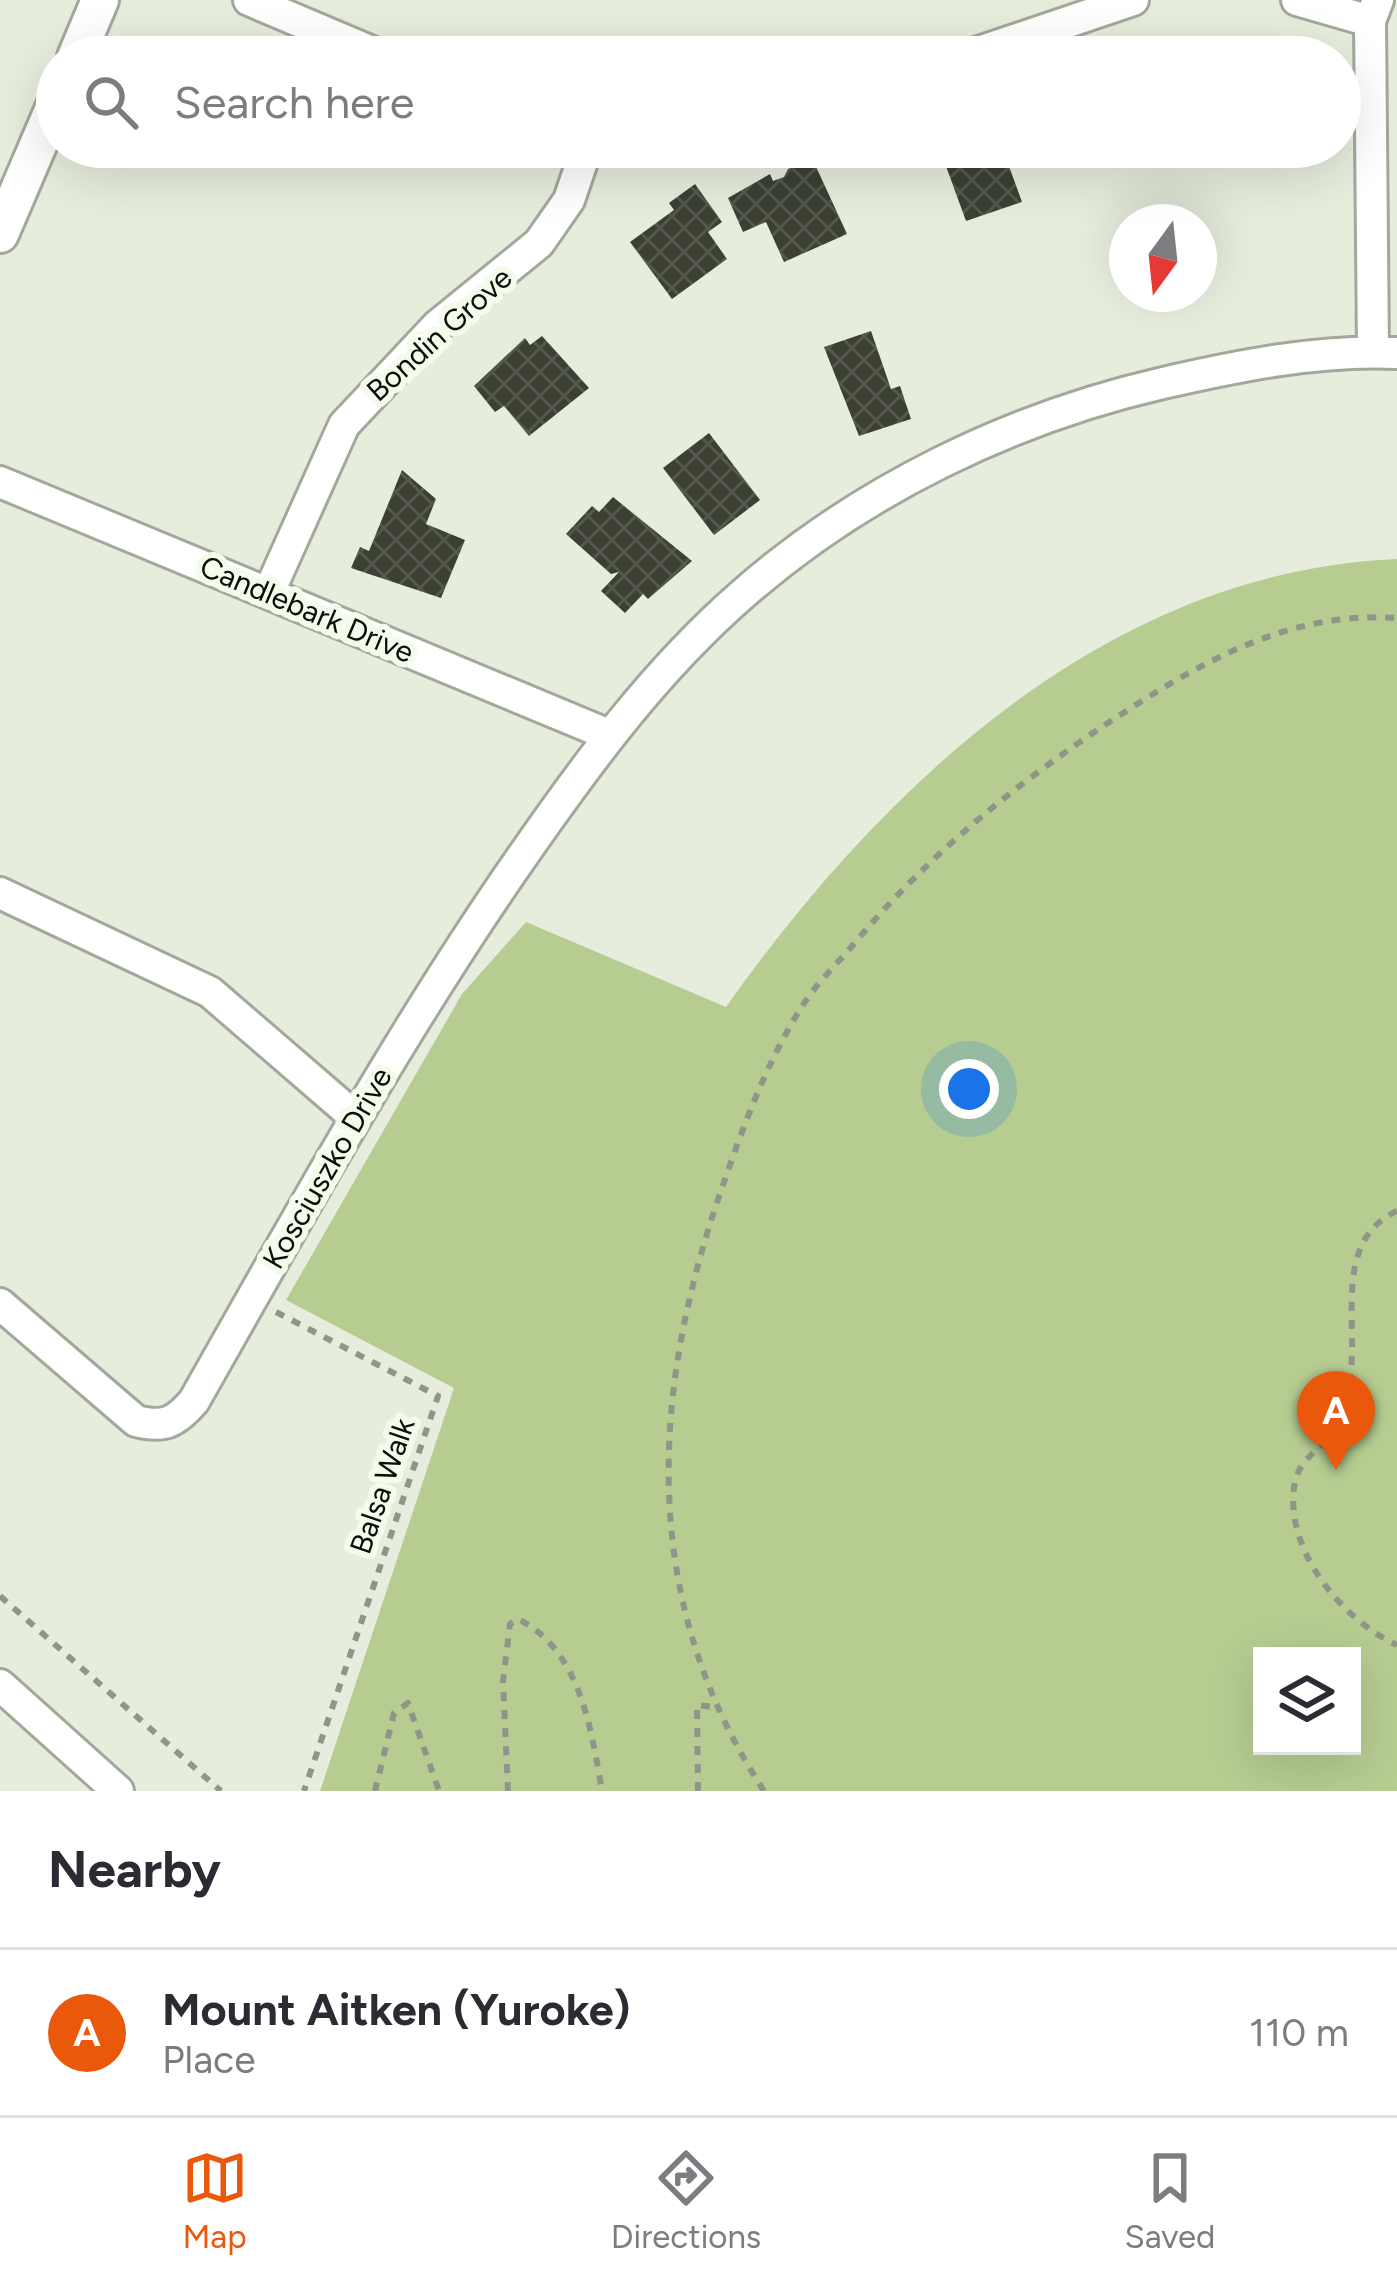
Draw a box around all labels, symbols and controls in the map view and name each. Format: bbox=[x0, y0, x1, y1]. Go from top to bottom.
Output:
search box bbox=[36, 36, 1361, 168]
icon: search bbox=[78, 69, 144, 135]
text: Search here bbox=[174, 75, 414, 129]
north arrow bbox=[1109, 204, 1217, 312]
street label: Bondin Grove bbox=[359, 259, 519, 409]
street label: Candlebark Drive bbox=[195, 547, 419, 671]
your location bbox=[939, 1059, 999, 1119]
street label: Kosciuszko Drive bbox=[254, 1061, 400, 1275]
pin: A bbox=[1297, 1371, 1375, 1470]
street label: Balsa Walk bbox=[342, 1413, 423, 1559]
map controls bbox=[1253, 1647, 1361, 1755]
button: layers bbox=[1253, 1647, 1361, 1755]
text: Nearby bbox=[48, 1839, 221, 1900]
text: Mount Aitken (Yuroke) bbox=[162, 1982, 630, 2036]
text: A bbox=[73, 2009, 101, 2056]
text: 110 m bbox=[1249, 2009, 1349, 2056]
text: Place bbox=[162, 2036, 255, 2083]
tab: Map bbox=[182, 2145, 248, 2256]
tab: Directions bbox=[611, 2145, 761, 2256]
tab: Saved bbox=[1124, 2145, 1215, 2256]

